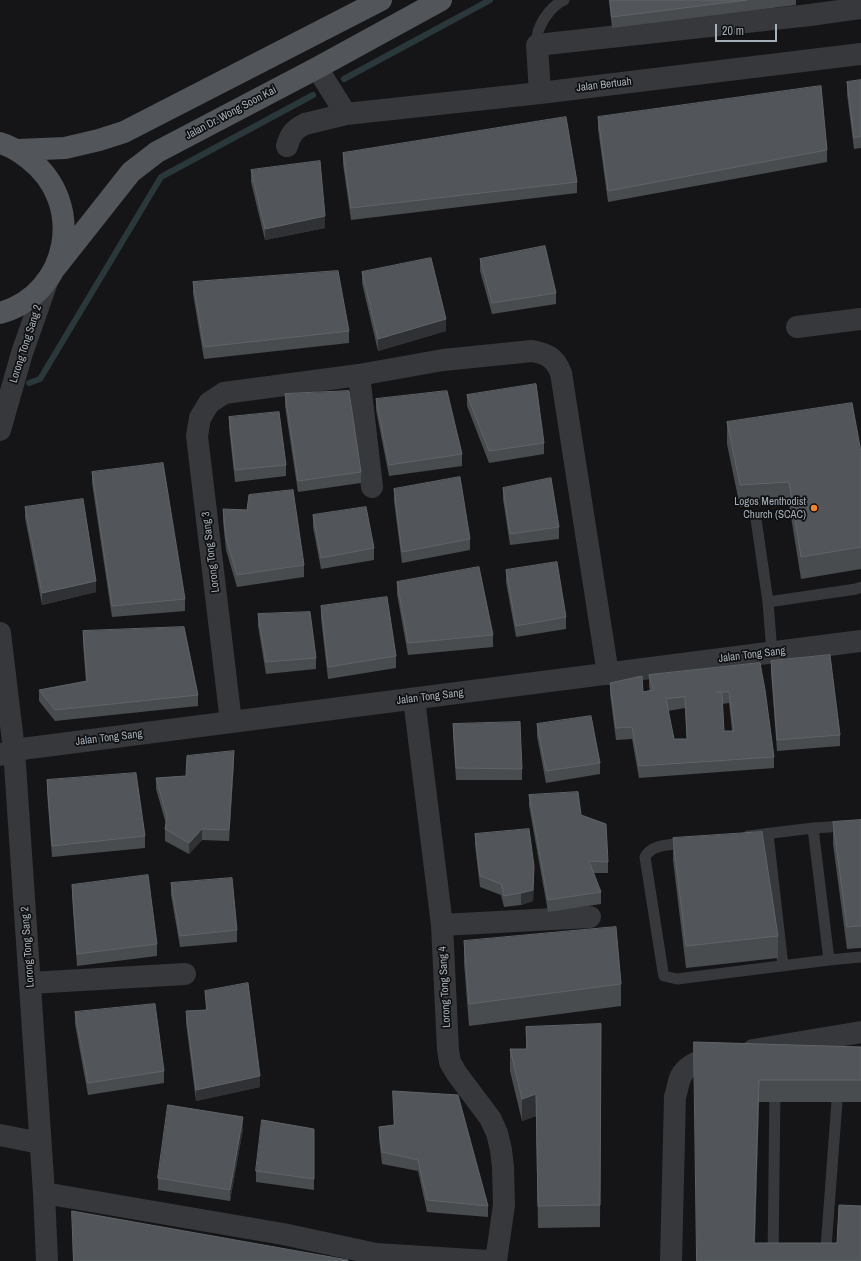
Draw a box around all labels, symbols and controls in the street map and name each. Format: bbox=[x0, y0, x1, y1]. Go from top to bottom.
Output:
scale bar bbox=[717, 16, 779, 42]
text: 20 m bbox=[722, 23, 744, 39]
street label: Jalan Bertuah bbox=[576, 75, 632, 95]
street label: Jalan Dr. Wong Soon Kai bbox=[183, 83, 279, 143]
street label: Lorong Tong Sang 2 bbox=[7, 303, 45, 385]
place label: Logos Menthodist Church (SCAC) bbox=[734, 495, 806, 521]
marker: Logos Menthodist Church (SCAC) bbox=[809, 503, 819, 513]
street label: Lorong Tong Sang 3 bbox=[199, 511, 223, 593]
street label: Jalan Tong Sang bbox=[718, 644, 786, 666]
street label: Jalan Tong Sang bbox=[396, 686, 464, 708]
street label: Jalan Tong Sang bbox=[75, 727, 143, 749]
street label: Lorong Tong Sang 2 bbox=[19, 906, 37, 988]
street label: Lorong Tong Sang 4 bbox=[436, 946, 454, 1028]

